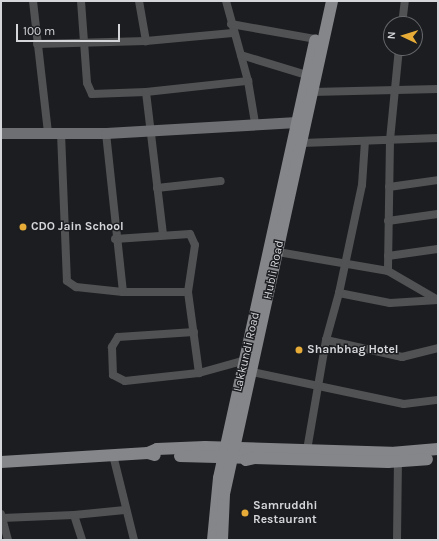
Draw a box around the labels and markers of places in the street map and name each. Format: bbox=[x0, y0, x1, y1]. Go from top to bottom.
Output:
place label: CDO Jain School bbox=[31, 220, 124, 234]
marker: CDO Jain School bbox=[18, 222, 28, 232]
place label: Shanbhag Hotel bbox=[307, 343, 399, 357]
marker: Shanbhag Hotel bbox=[294, 345, 304, 355]
place label: Samruddhi Restaurant bbox=[253, 499, 317, 527]
marker: Samruddhi Restaurant bbox=[240, 508, 250, 518]

